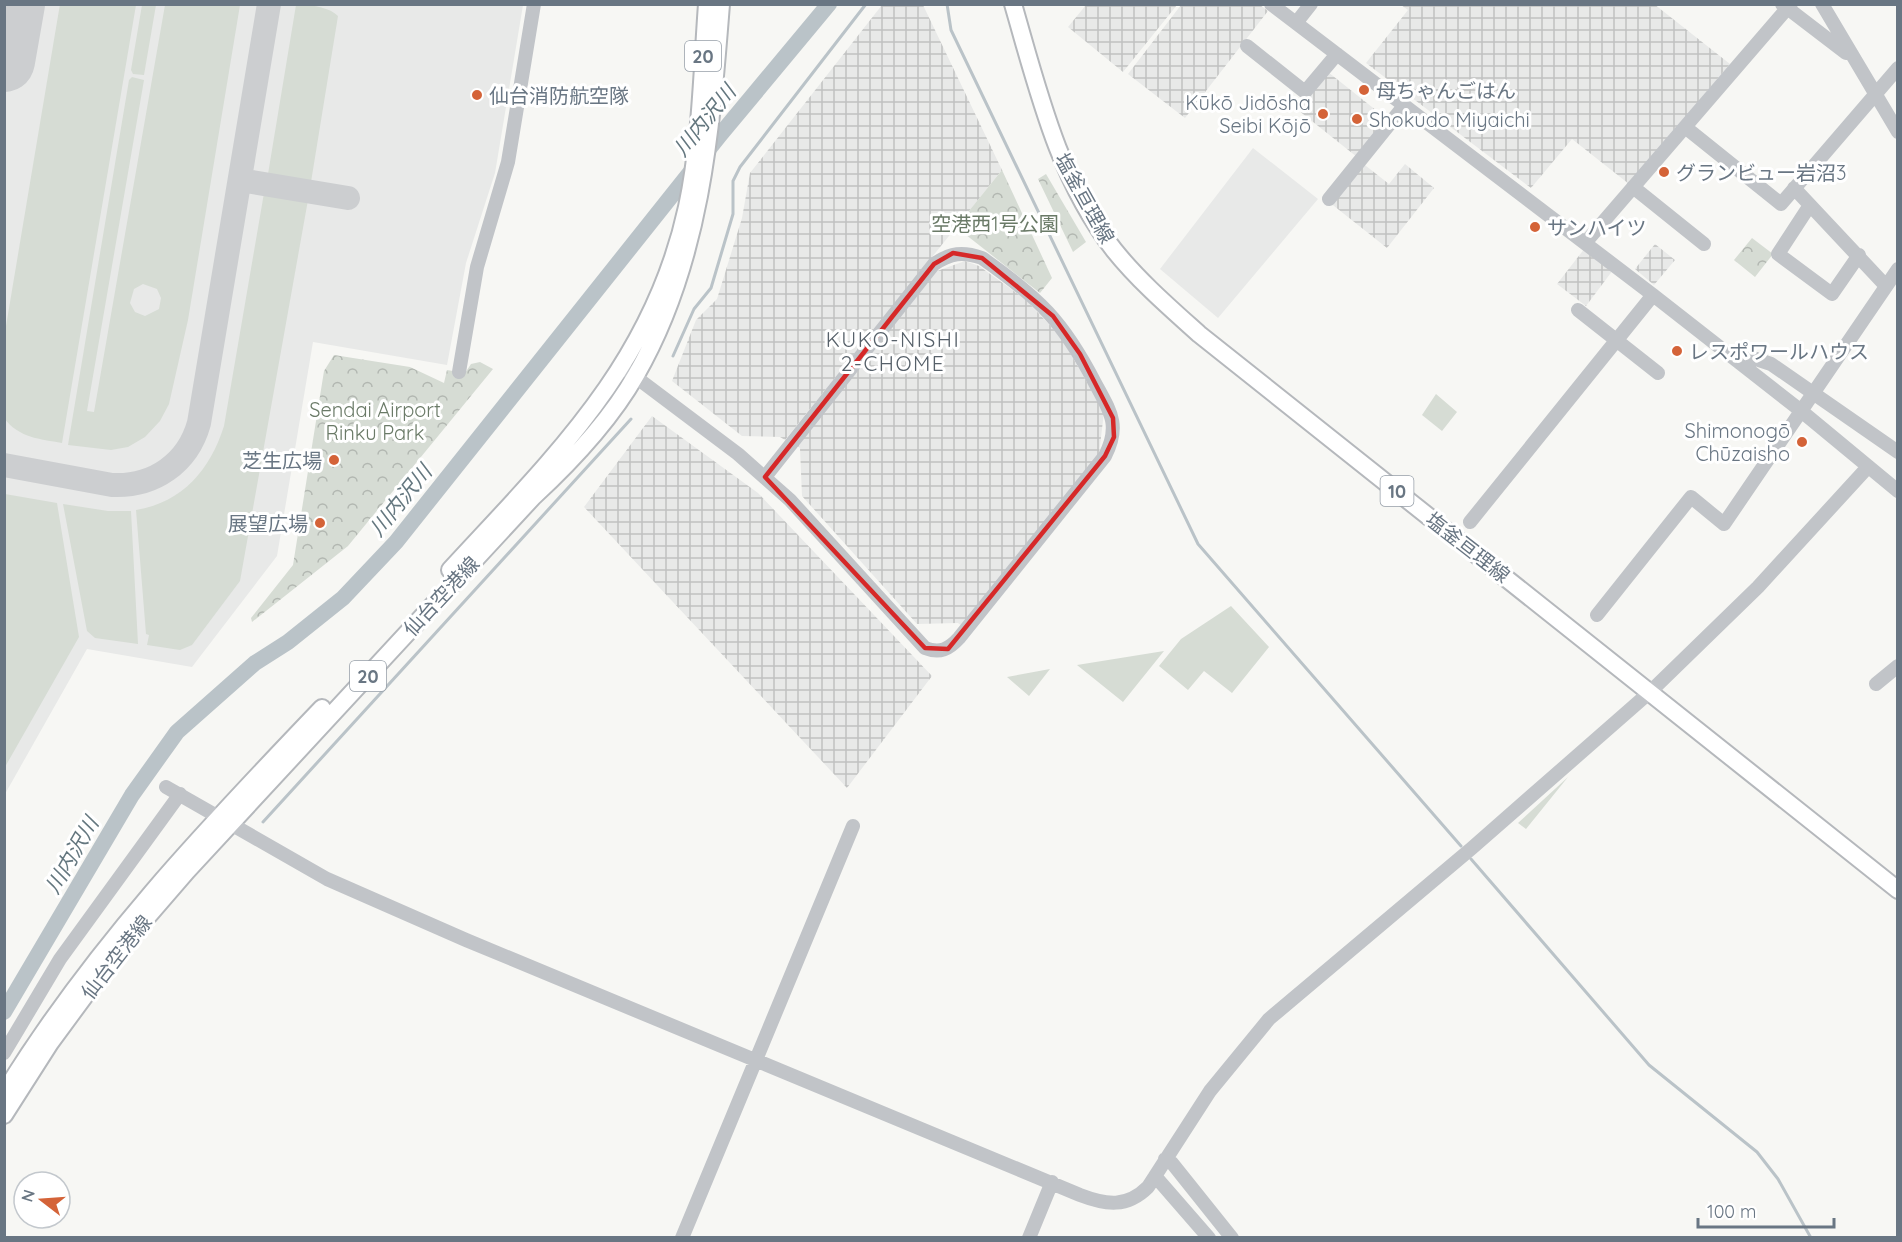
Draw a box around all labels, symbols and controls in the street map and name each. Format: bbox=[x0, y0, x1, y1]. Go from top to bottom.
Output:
road number: 20 bbox=[685, 41, 721, 71]
water label: 川内沢川 bbox=[667, 78, 742, 161]
place label: 母ちゃんごはん bbox=[1376, 78, 1516, 103]
place label: 仙台消防航空隊 bbox=[489, 83, 629, 108]
marker: 母ちゃんごはん bbox=[1357, 83, 1371, 97]
marker: 仙台消防航空隊 bbox=[470, 88, 484, 102]
place label: Kūkō Jidōsha Seibi Kōjō bbox=[1185, 90, 1311, 138]
marker: Kūkō Jidōsha Seibi Kōjō bbox=[1316, 107, 1330, 121]
place label: Shokudo Miyaichi bbox=[1369, 107, 1530, 132]
marker: Shokudo Miyaichi bbox=[1350, 112, 1364, 126]
street label: 塩釜亘理線 bbox=[1050, 148, 1120, 248]
place label: グランビュー岩沼3 bbox=[1676, 160, 1846, 185]
marker: グランビュー岩沼3 bbox=[1657, 165, 1671, 179]
park label: 空港西1号公園 bbox=[931, 211, 1059, 236]
place label: サンハイツ bbox=[1547, 215, 1647, 240]
marker: サンハイツ bbox=[1528, 220, 1542, 234]
district label: KUKO-NISHI 2-CHOME bbox=[826, 326, 960, 376]
place label: レスポワールハウス bbox=[1689, 339, 1869, 364]
marker: レスポワールハウス bbox=[1670, 344, 1684, 358]
park label: Sendai Airport Rinku Park bbox=[309, 397, 441, 445]
place label: Shimonogō Chūzaisho bbox=[1685, 418, 1790, 466]
marker: Shimonogō Chūzaisho bbox=[1795, 435, 1809, 449]
place label: 芝生広場 bbox=[242, 448, 322, 473]
marker: 芝生広場 bbox=[327, 453, 341, 467]
water label: 川内沢川 bbox=[363, 458, 438, 541]
road number: 10 bbox=[1380, 476, 1414, 506]
street label: 塩釜亘理線 bbox=[1421, 506, 1515, 588]
place label: 展望広場 bbox=[228, 511, 308, 536]
marker: 展望広場 bbox=[313, 516, 327, 530]
street label: 仙台空港線 bbox=[398, 551, 484, 641]
road number: 20 bbox=[350, 661, 386, 691]
water label: 川内沢川 bbox=[39, 810, 104, 898]
street label: 仙台空港線 bbox=[75, 910, 157, 1004]
north arrow bbox=[12, 1170, 72, 1230]
text: N bbox=[16, 1187, 39, 1204]
scale bar bbox=[1698, 1191, 1834, 1229]
text: 100 m bbox=[1707, 1200, 1756, 1223]

